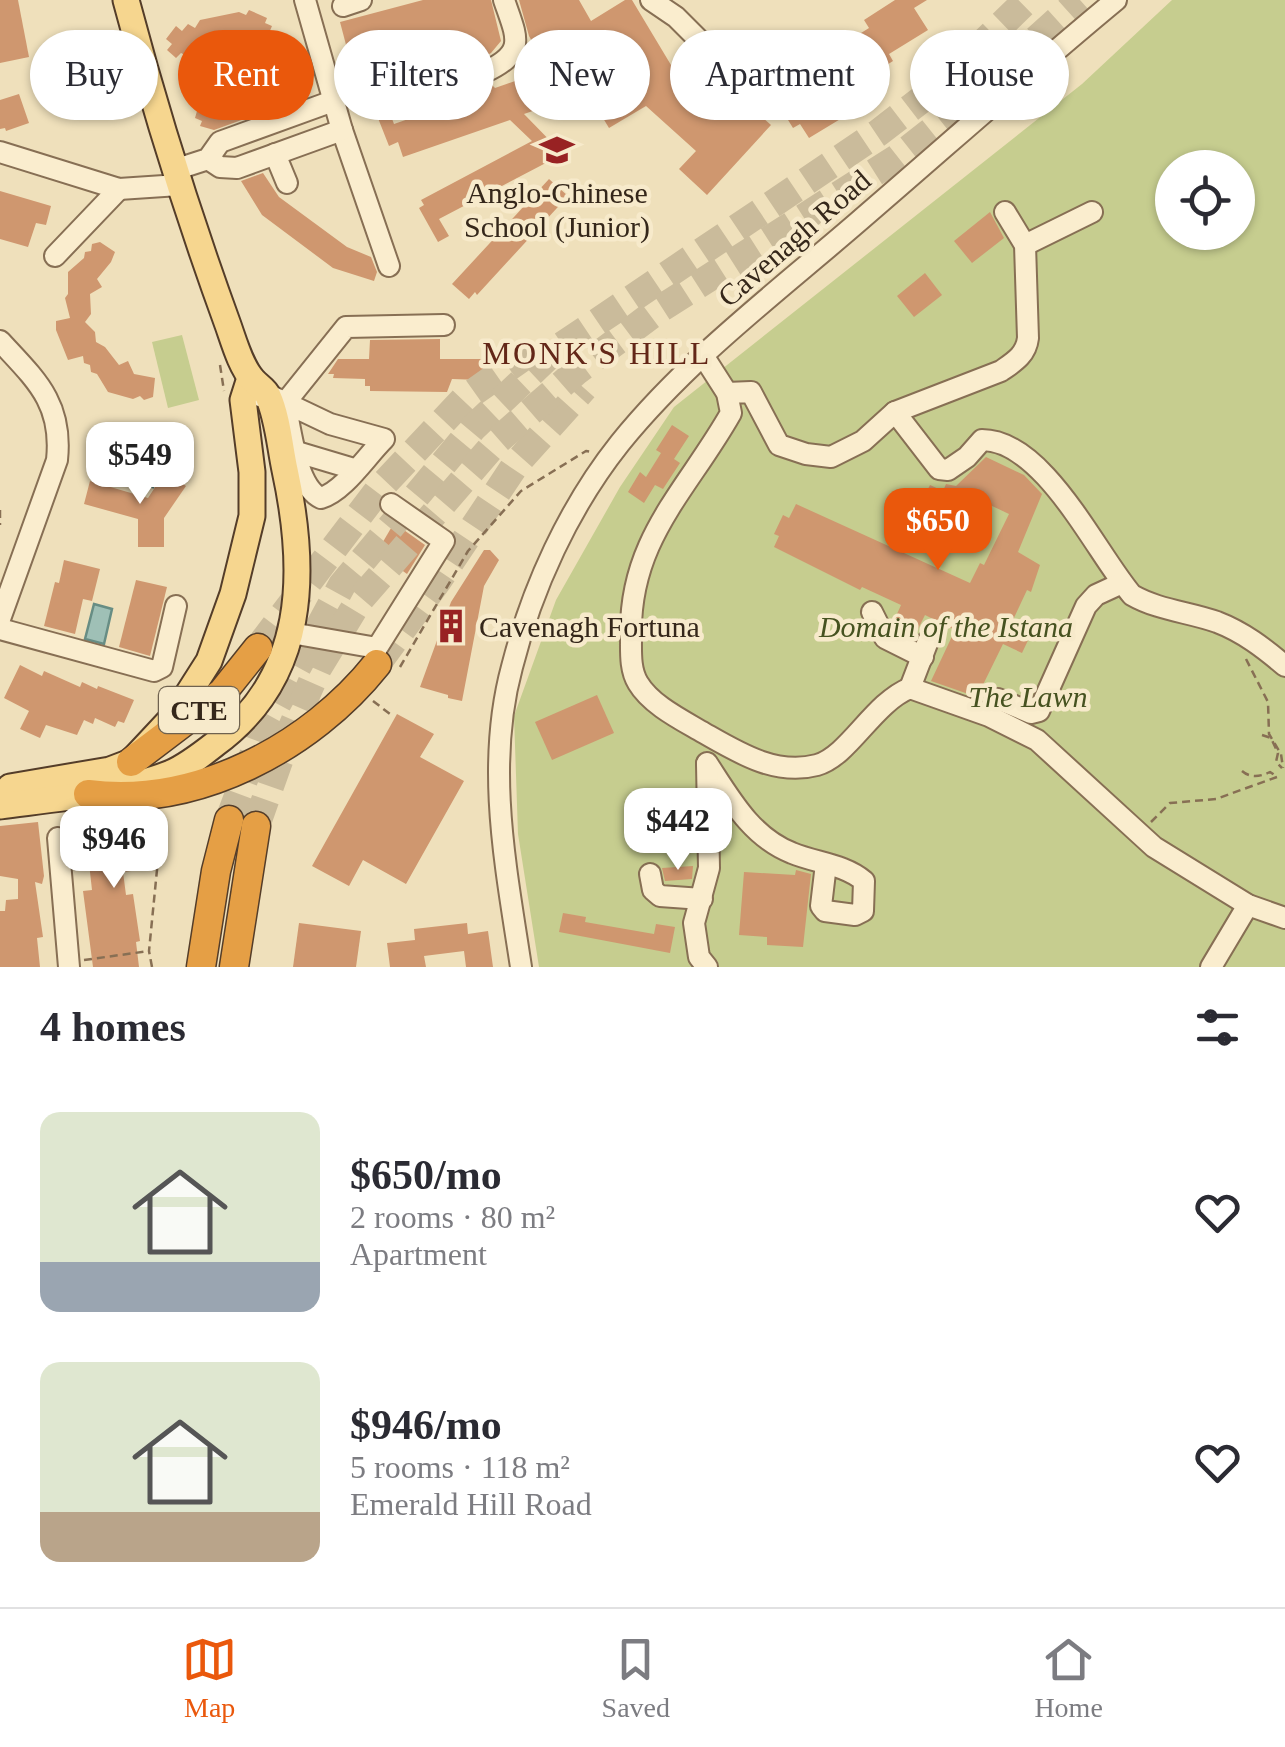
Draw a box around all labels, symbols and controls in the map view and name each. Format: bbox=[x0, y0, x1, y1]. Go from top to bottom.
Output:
chip: Buy bbox=[30, 30, 158, 120]
chip: Rent bbox=[178, 30, 314, 120]
chip: Filters bbox=[334, 30, 494, 120]
chip: New bbox=[514, 30, 650, 120]
chip: Apartment bbox=[670, 30, 890, 120]
chip: House bbox=[910, 30, 1069, 120]
school or university icon: Anglo-Chinese School (Junior) bbox=[538, 131, 576, 169]
map controls bbox=[1155, 150, 1255, 250]
button: locate bbox=[1155, 150, 1255, 250]
street label: Cavenagh Road bbox=[711, 163, 877, 313]
place label: Anglo-Chinese School (Junior) bbox=[464, 176, 650, 244]
district label: MONK'S HILL bbox=[482, 335, 712, 371]
pin: $549 bbox=[81, 422, 199, 507]
text: $549 bbox=[108, 436, 172, 472]
pin: $650 bbox=[879, 488, 997, 573]
text: $650 bbox=[906, 502, 970, 538]
building icon: Cavenagh Fortuna bbox=[432, 607, 470, 645]
place label: Cavenagh Fortuna bbox=[479, 610, 700, 643]
park label: Domain of the Istana bbox=[818, 610, 1073, 643]
park label: The Lawn bbox=[968, 680, 1088, 713]
road number: CTE bbox=[159, 687, 239, 733]
pin: $442 bbox=[619, 788, 737, 873]
text: $442 bbox=[646, 802, 710, 838]
pin: $946 bbox=[55, 806, 173, 891]
text: $946 bbox=[82, 820, 146, 856]
icon: filters bbox=[1190, 1000, 1245, 1055]
text: 4 homes bbox=[40, 1004, 186, 1050]
icon: home bbox=[120, 1152, 240, 1272]
text: $650/mo bbox=[350, 1152, 502, 1198]
icon: heart bbox=[1190, 1185, 1245, 1240]
text: 2 rooms · 80 m² bbox=[350, 1199, 555, 1235]
text: Apartment bbox=[350, 1236, 487, 1272]
icon: home bbox=[120, 1402, 240, 1522]
text: $946/mo bbox=[350, 1402, 502, 1448]
icon: heart bbox=[1190, 1435, 1245, 1490]
text: 5 rooms · 118 m² bbox=[350, 1449, 570, 1485]
text: Emerald Hill Road bbox=[350, 1486, 592, 1522]
tab: Map bbox=[182, 1632, 237, 1724]
tab: Saved bbox=[602, 1632, 670, 1724]
tab: Home bbox=[1034, 1632, 1103, 1724]

